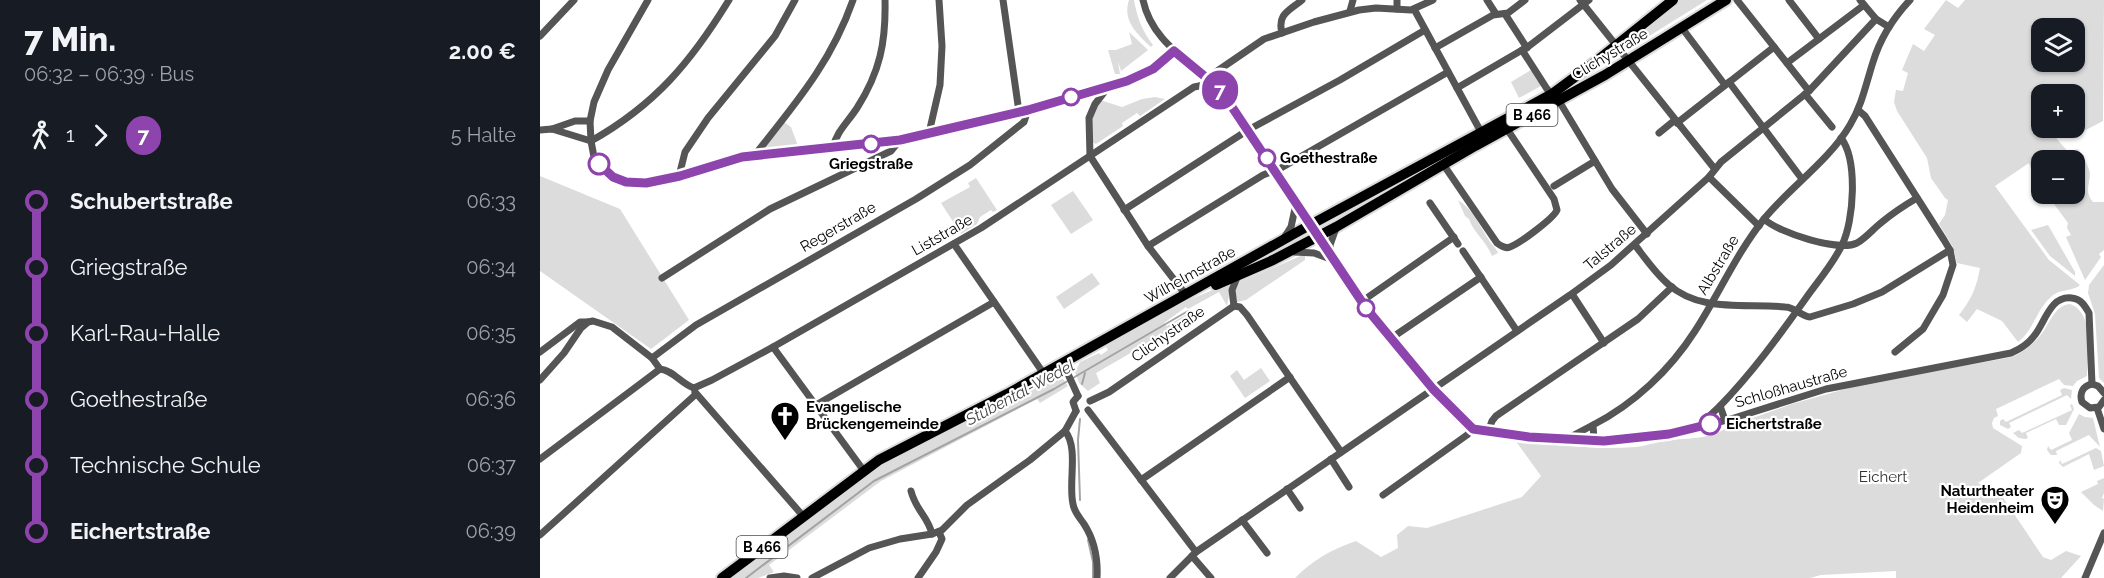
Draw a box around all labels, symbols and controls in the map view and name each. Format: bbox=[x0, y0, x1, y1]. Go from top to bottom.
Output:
map controls bbox=[2031, 18, 2085, 204]
button: layers bbox=[2031, 18, 2085, 72]
text: 7 Min. bbox=[24, 20, 116, 59]
street label: Clichystraße bbox=[1569, 24, 1651, 84]
text: 2.00 € bbox=[449, 38, 516, 64]
text: 06:32 – 06:39 · Bus bbox=[24, 62, 194, 86]
line badge: 7 bbox=[1200, 70, 1240, 110]
text: 7 bbox=[1214, 78, 1226, 103]
button: + bbox=[2031, 84, 2085, 138]
unlabelled marker bbox=[1062, 88, 1080, 106]
road number: B 466 bbox=[1506, 104, 1558, 126]
icon: walk bbox=[24, 119, 57, 152]
icon: forward bbox=[84, 119, 117, 152]
text: 1 bbox=[66, 123, 75, 147]
text: 7 bbox=[138, 123, 149, 148]
text: 5 Halte bbox=[451, 123, 516, 147]
marker: Griegstraße bbox=[862, 135, 880, 153]
marker: Goethestraße bbox=[1258, 149, 1276, 167]
place label: Goethestraße bbox=[1280, 149, 1378, 167]
button: − bbox=[2031, 150, 2085, 204]
unlabelled marker bbox=[588, 153, 610, 175]
place label: Griegstraße bbox=[829, 155, 913, 173]
text: Schubertstraße bbox=[70, 188, 233, 214]
text: 06:33 bbox=[467, 189, 516, 213]
street label: Regerstraße bbox=[797, 198, 879, 256]
street label: Liststraße bbox=[908, 210, 976, 260]
street label: Talstraße bbox=[1580, 220, 1640, 274]
street label: Albstraße bbox=[1693, 232, 1743, 298]
street label: Wilhelmstraße bbox=[1141, 243, 1239, 307]
text: Griegstraße bbox=[70, 254, 187, 280]
text: 06:34 bbox=[466, 255, 516, 279]
unlabelled marker bbox=[1357, 299, 1375, 317]
street label: Clichystraße bbox=[1128, 302, 1208, 366]
text: Karl-Rau-Halle bbox=[70, 320, 220, 346]
text: 06:35 bbox=[466, 321, 516, 345]
water label: Stubental-Wedel bbox=[962, 356, 1078, 430]
street label: Schloßhaustraße bbox=[1733, 362, 1849, 412]
text: Goethestraße bbox=[70, 386, 207, 412]
text: 06:36 bbox=[465, 387, 516, 411]
place label: Evangelische Brückengemeinde bbox=[806, 398, 939, 433]
church icon: Evangelische Brückengemeinde bbox=[769, 400, 801, 442]
marker: Eichertstraße bbox=[1699, 413, 1721, 435]
place label: Eichertstraße bbox=[1726, 415, 1822, 433]
text: Technische Schule bbox=[70, 452, 261, 478]
text: 06:37 bbox=[467, 453, 516, 477]
park label: Eichert bbox=[1859, 468, 1907, 486]
place label: Naturtheater Heidenheim bbox=[1940, 482, 2034, 517]
theatre icon: Naturtheater Heidenheim bbox=[2039, 484, 2071, 526]
text: Eichertstraße bbox=[70, 518, 210, 544]
text: 06:39 bbox=[466, 519, 516, 543]
road number: B 466 bbox=[736, 536, 788, 558]

